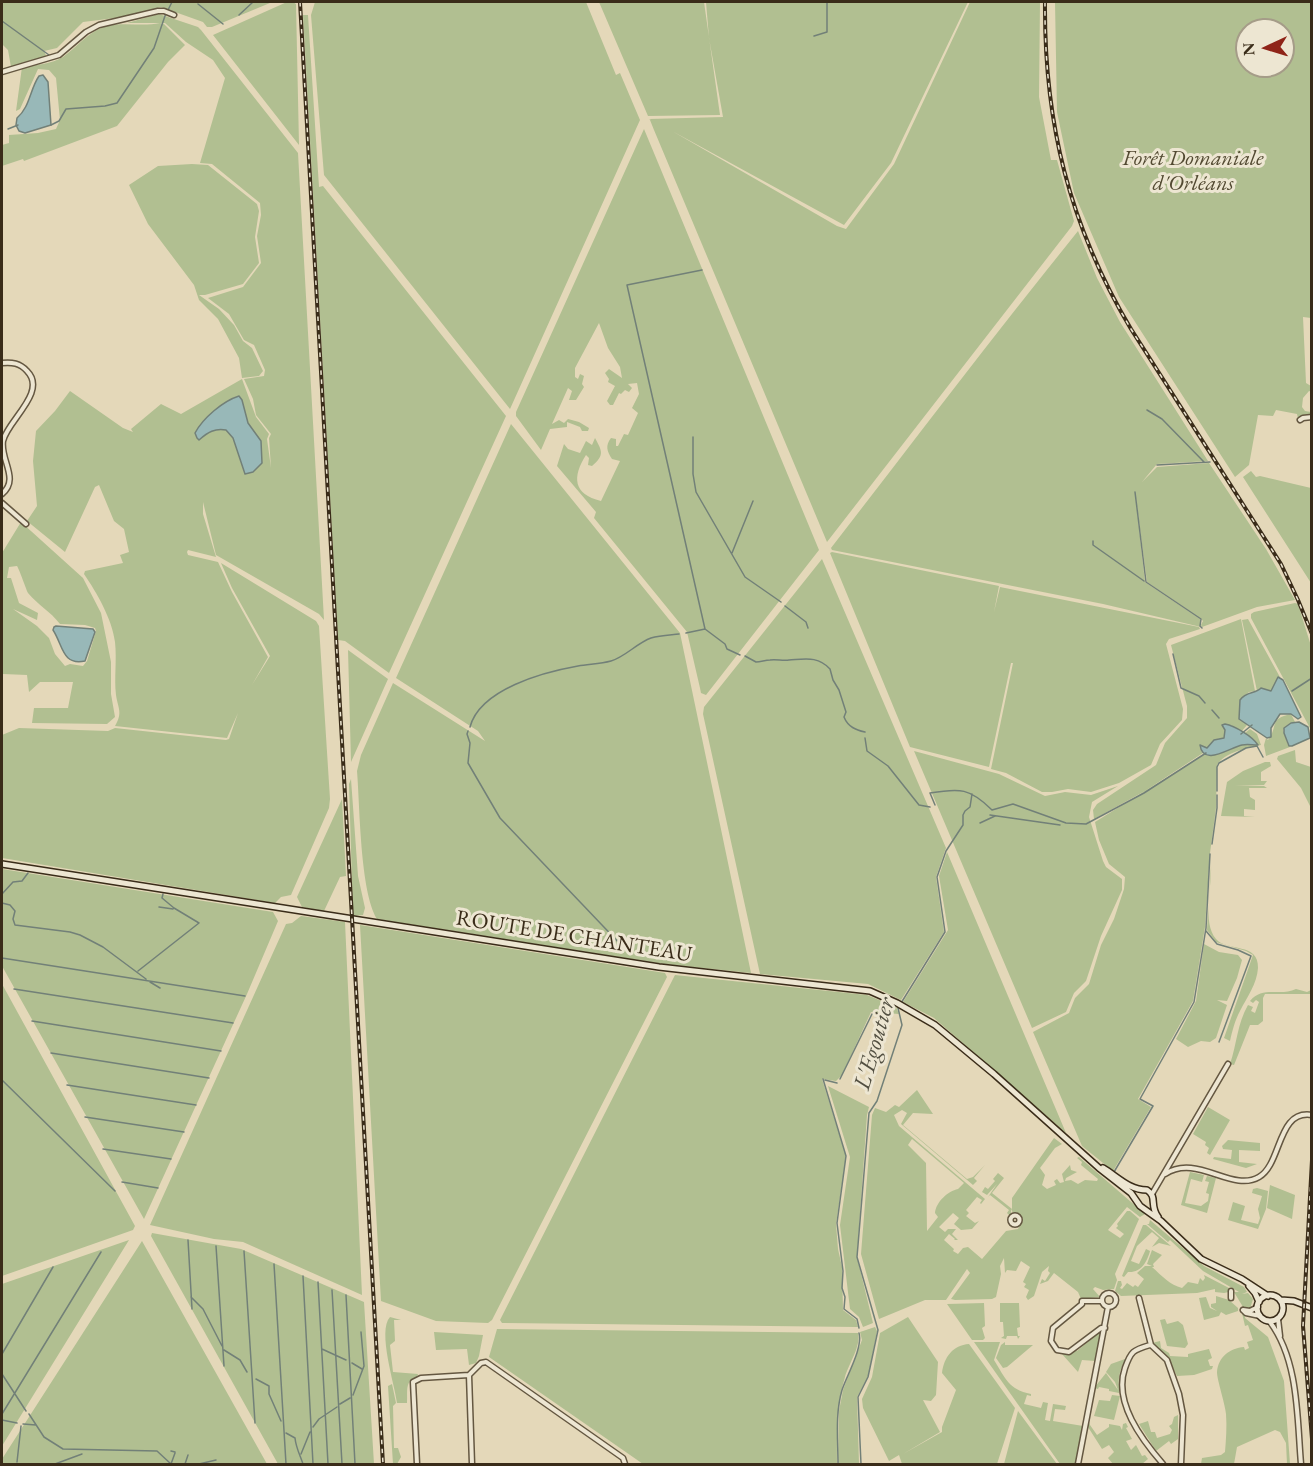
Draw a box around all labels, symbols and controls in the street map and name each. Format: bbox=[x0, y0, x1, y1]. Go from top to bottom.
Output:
north arrow bbox=[1235, 18, 1295, 78]
text: N bbox=[1238, 42, 1259, 56]
park label: Forêt Domaniale d'Orléans bbox=[1122, 146, 1264, 198]
street label: ROUTE DE CHANTEAU bbox=[454, 905, 694, 969]
water label: L'Egoutier bbox=[848, 994, 902, 1094]

